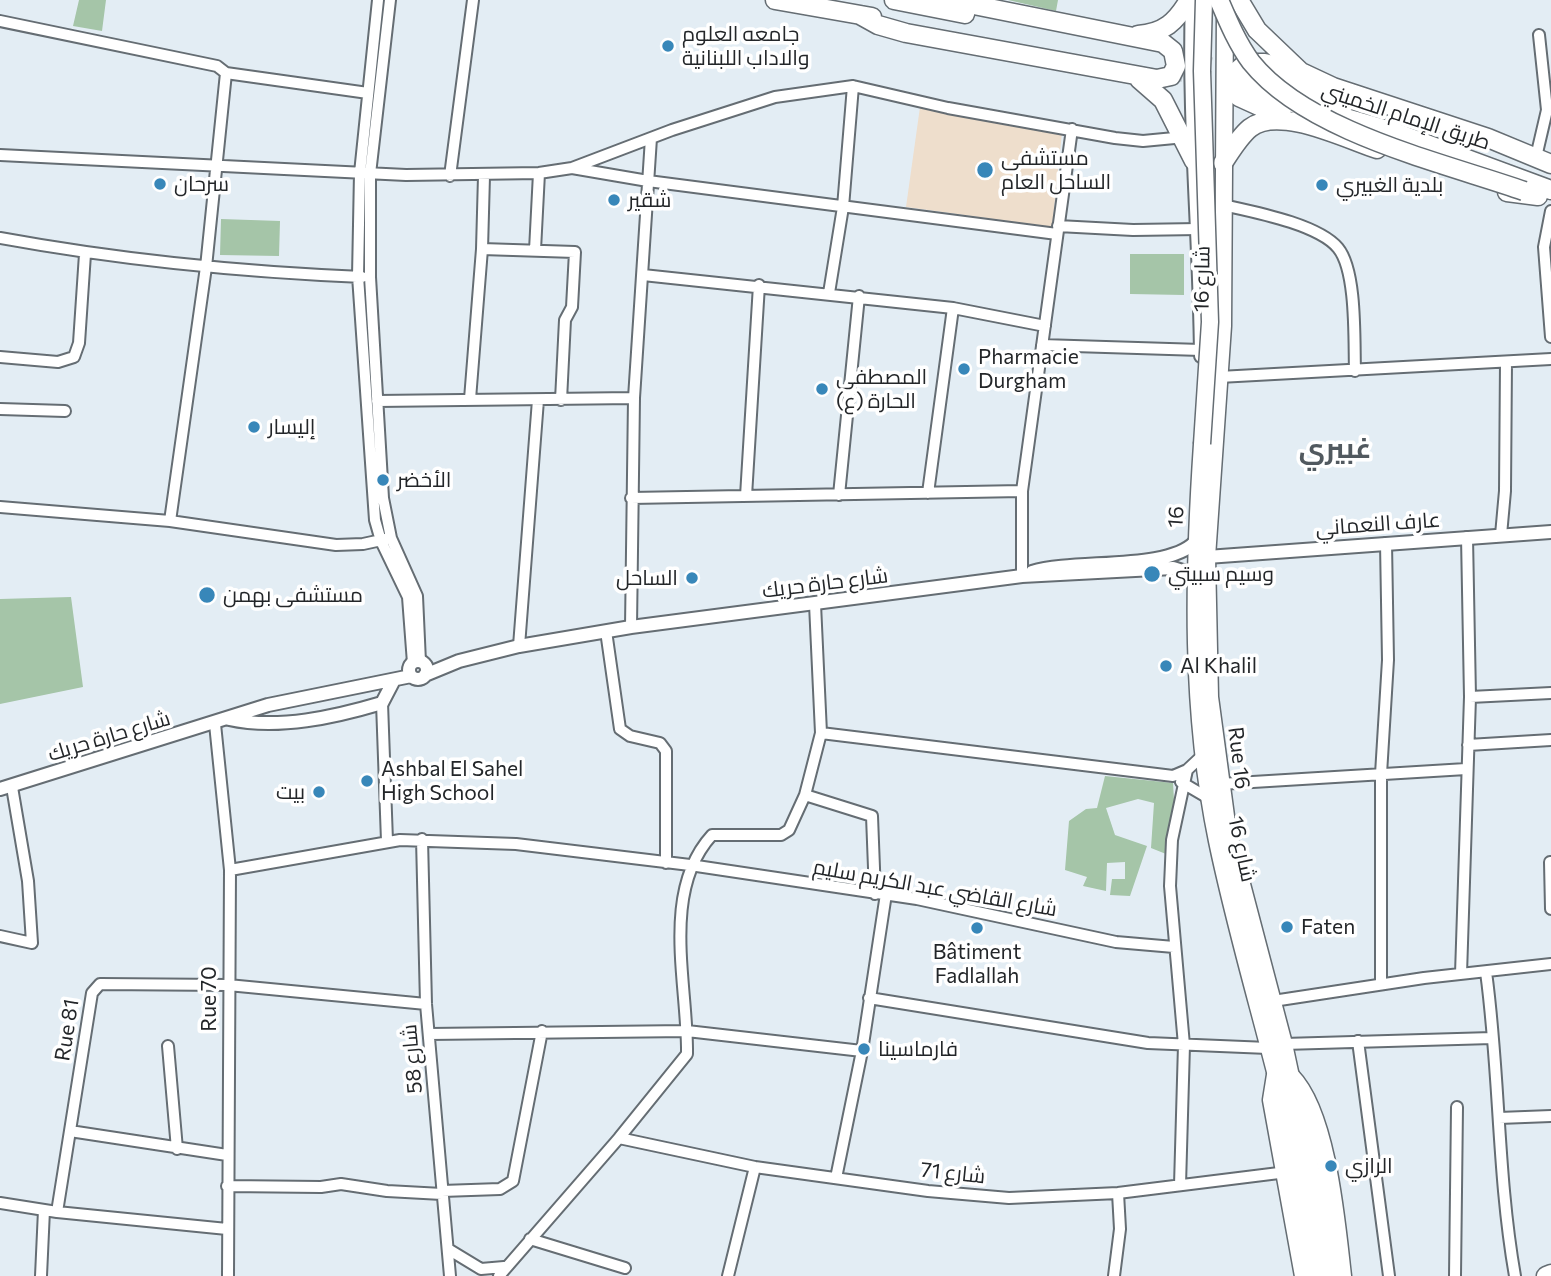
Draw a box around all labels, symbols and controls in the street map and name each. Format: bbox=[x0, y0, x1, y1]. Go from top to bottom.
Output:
place label: جامعه العلوم والاداب اللبنانية bbox=[682, 21, 809, 71]
marker: جامعه العلوم والاداب اللبنانية bbox=[660, 38, 676, 54]
street label: طريق الإمام الخميني bbox=[1319, 77, 1493, 155]
place label: مستشفى الساحل العام bbox=[1001, 145, 1111, 195]
marker: مستشفى الساحل العام bbox=[975, 160, 995, 180]
place label: سرحان bbox=[174, 171, 229, 197]
place label: بلدية الغبيري bbox=[1336, 172, 1443, 198]
marker: سرحان bbox=[152, 176, 168, 192]
marker: بلدية الغبيري bbox=[1314, 177, 1330, 193]
place label: شقير bbox=[628, 187, 671, 213]
marker: شقير bbox=[606, 192, 622, 208]
street label: شارع 16 bbox=[1189, 246, 1215, 312]
place label: Pharmacie Durgham bbox=[978, 344, 1079, 394]
marker: Pharmacie Durgham bbox=[956, 361, 972, 377]
place label: المصطفى الحارة (ع) bbox=[836, 364, 927, 414]
marker: المصطفى الحارة (ع) bbox=[814, 381, 830, 397]
place label: إليسار bbox=[268, 414, 315, 440]
marker: إليسار bbox=[246, 419, 262, 435]
district label: غبيري bbox=[1299, 432, 1371, 466]
place label: الأخضر bbox=[397, 467, 451, 493]
marker: الأخضر bbox=[375, 472, 391, 488]
street label: 16 bbox=[1163, 505, 1189, 529]
street label: عارف النعماني bbox=[1315, 507, 1441, 541]
place label: وسيم سبيتي bbox=[1168, 561, 1274, 587]
street label: شارع حارة حريك bbox=[761, 563, 889, 603]
marker: وسيم سبيتي bbox=[1142, 564, 1162, 584]
place label: الساحل bbox=[616, 565, 678, 591]
marker: الساحل bbox=[684, 570, 700, 586]
place label: مستشفى بهمن bbox=[223, 582, 363, 608]
marker: مستشفى بهمن bbox=[197, 585, 217, 605]
place label: Al Khalil bbox=[1180, 653, 1257, 679]
marker: Al Khalil bbox=[1158, 658, 1174, 674]
street label: شارع حارة حريك bbox=[45, 705, 173, 767]
street label: Rue 16 bbox=[1223, 725, 1255, 791]
place label: Ashbal El Sahel High School bbox=[381, 756, 523, 806]
marker: Ashbal El Sahel High School bbox=[359, 773, 375, 789]
place label: بيت bbox=[276, 779, 305, 805]
marker: بيت bbox=[311, 784, 327, 800]
street label: شارع 16 bbox=[1223, 814, 1261, 884]
street label: شارع القاضي عبد الكريم سليم bbox=[811, 854, 1059, 922]
place label: Faten bbox=[1301, 914, 1355, 940]
marker: Faten bbox=[1279, 919, 1295, 935]
marker: Bâtiment Fadlallah bbox=[969, 920, 985, 936]
place label: Bâtiment Fadlallah bbox=[933, 939, 1021, 989]
street label: Rue 70 bbox=[196, 966, 222, 1032]
street label: Rue 81 bbox=[50, 997, 84, 1063]
street label: شارع 58 bbox=[396, 1023, 428, 1095]
place label: فارماسينا bbox=[878, 1036, 958, 1062]
marker: فارماسينا bbox=[856, 1041, 872, 1057]
place label: الرازي bbox=[1345, 1153, 1393, 1179]
street label: شارع 71 bbox=[919, 1157, 987, 1189]
marker: الرازي bbox=[1323, 1158, 1339, 1174]

